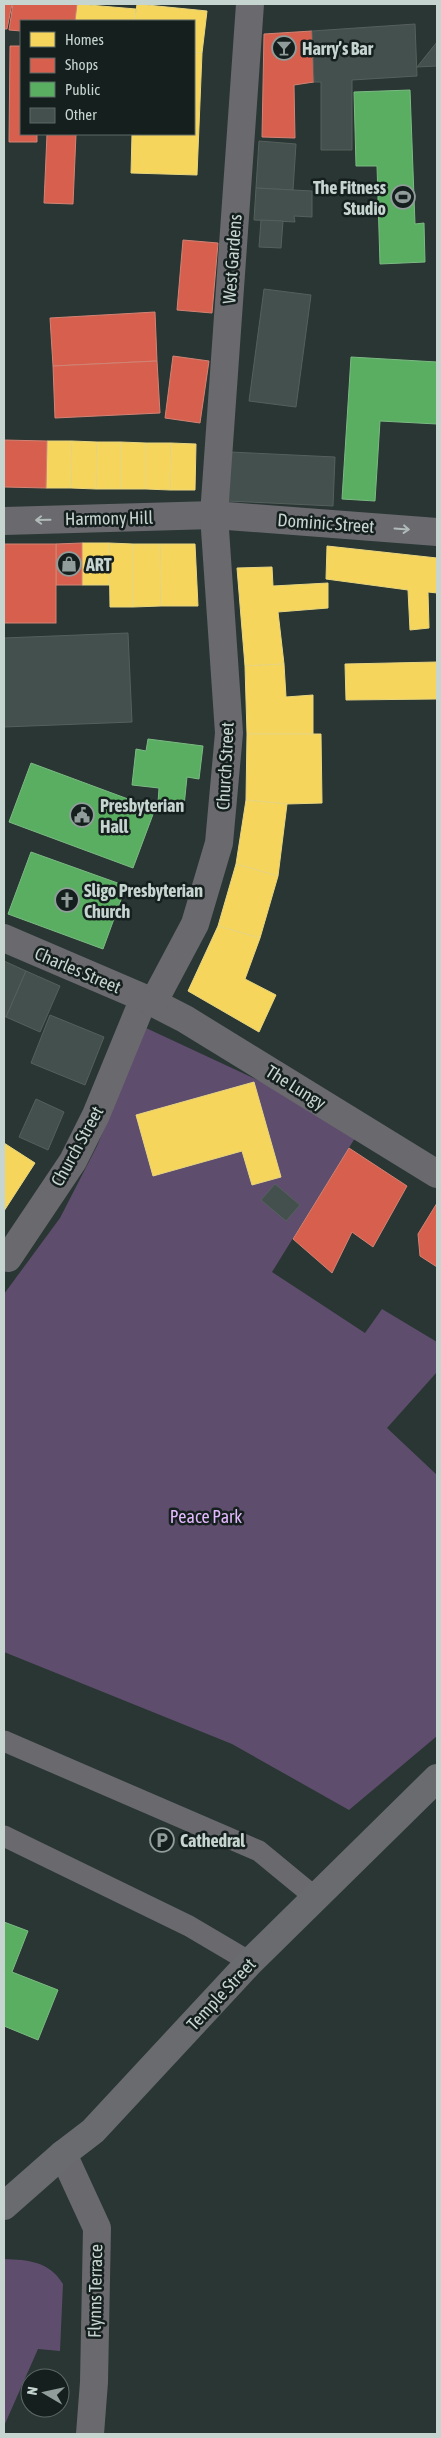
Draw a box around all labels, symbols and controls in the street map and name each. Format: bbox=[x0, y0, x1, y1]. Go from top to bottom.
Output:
legend bbox=[20, 20, 195, 135]
text: Homes bbox=[65, 31, 104, 48]
bar icon: Harry’s Bar bbox=[271, 35, 297, 61]
place label: Harry’s Bar bbox=[302, 38, 374, 59]
text: Shops bbox=[65, 56, 98, 73]
text: Public bbox=[65, 81, 100, 98]
text: Other bbox=[65, 106, 97, 123]
place label: The Fitness Studio bbox=[313, 177, 387, 219]
sports icon: The Fitness Studio bbox=[390, 184, 416, 210]
street label: West Gardens bbox=[218, 214, 246, 304]
street label: Harmony Hill bbox=[65, 507, 154, 529]
street label: Dominic Street bbox=[277, 509, 375, 537]
one-way arrow bbox=[35, 515, 51, 524]
one-way arrow bbox=[394, 524, 410, 534]
shop icon: ART bbox=[56, 551, 82, 577]
place label: ART bbox=[85, 554, 112, 575]
street label: Church Street bbox=[212, 721, 238, 811]
place label: Presbyterian Hall bbox=[100, 795, 184, 837]
public building icon: Presbyterian Hall bbox=[69, 802, 95, 828]
place label: Sligo Presbyterian Church bbox=[84, 880, 203, 922]
church icon: Sligo Presbyterian Church bbox=[54, 887, 80, 913]
street label: Charles Street bbox=[32, 942, 124, 998]
street label: The Lungy bbox=[262, 1060, 330, 1114]
street label: Church Street bbox=[46, 1102, 108, 1190]
park label: Peace Park bbox=[170, 1506, 242, 1527]
parking icon: Cathedral bbox=[149, 1827, 175, 1853]
place label: Cathedral bbox=[180, 1830, 245, 1851]
street label: Temple Street bbox=[182, 1953, 260, 2035]
street label: Flynns Terrace bbox=[84, 2244, 106, 2338]
north arrow bbox=[20, 2368, 70, 2418]
text: N bbox=[24, 2386, 41, 2396]

